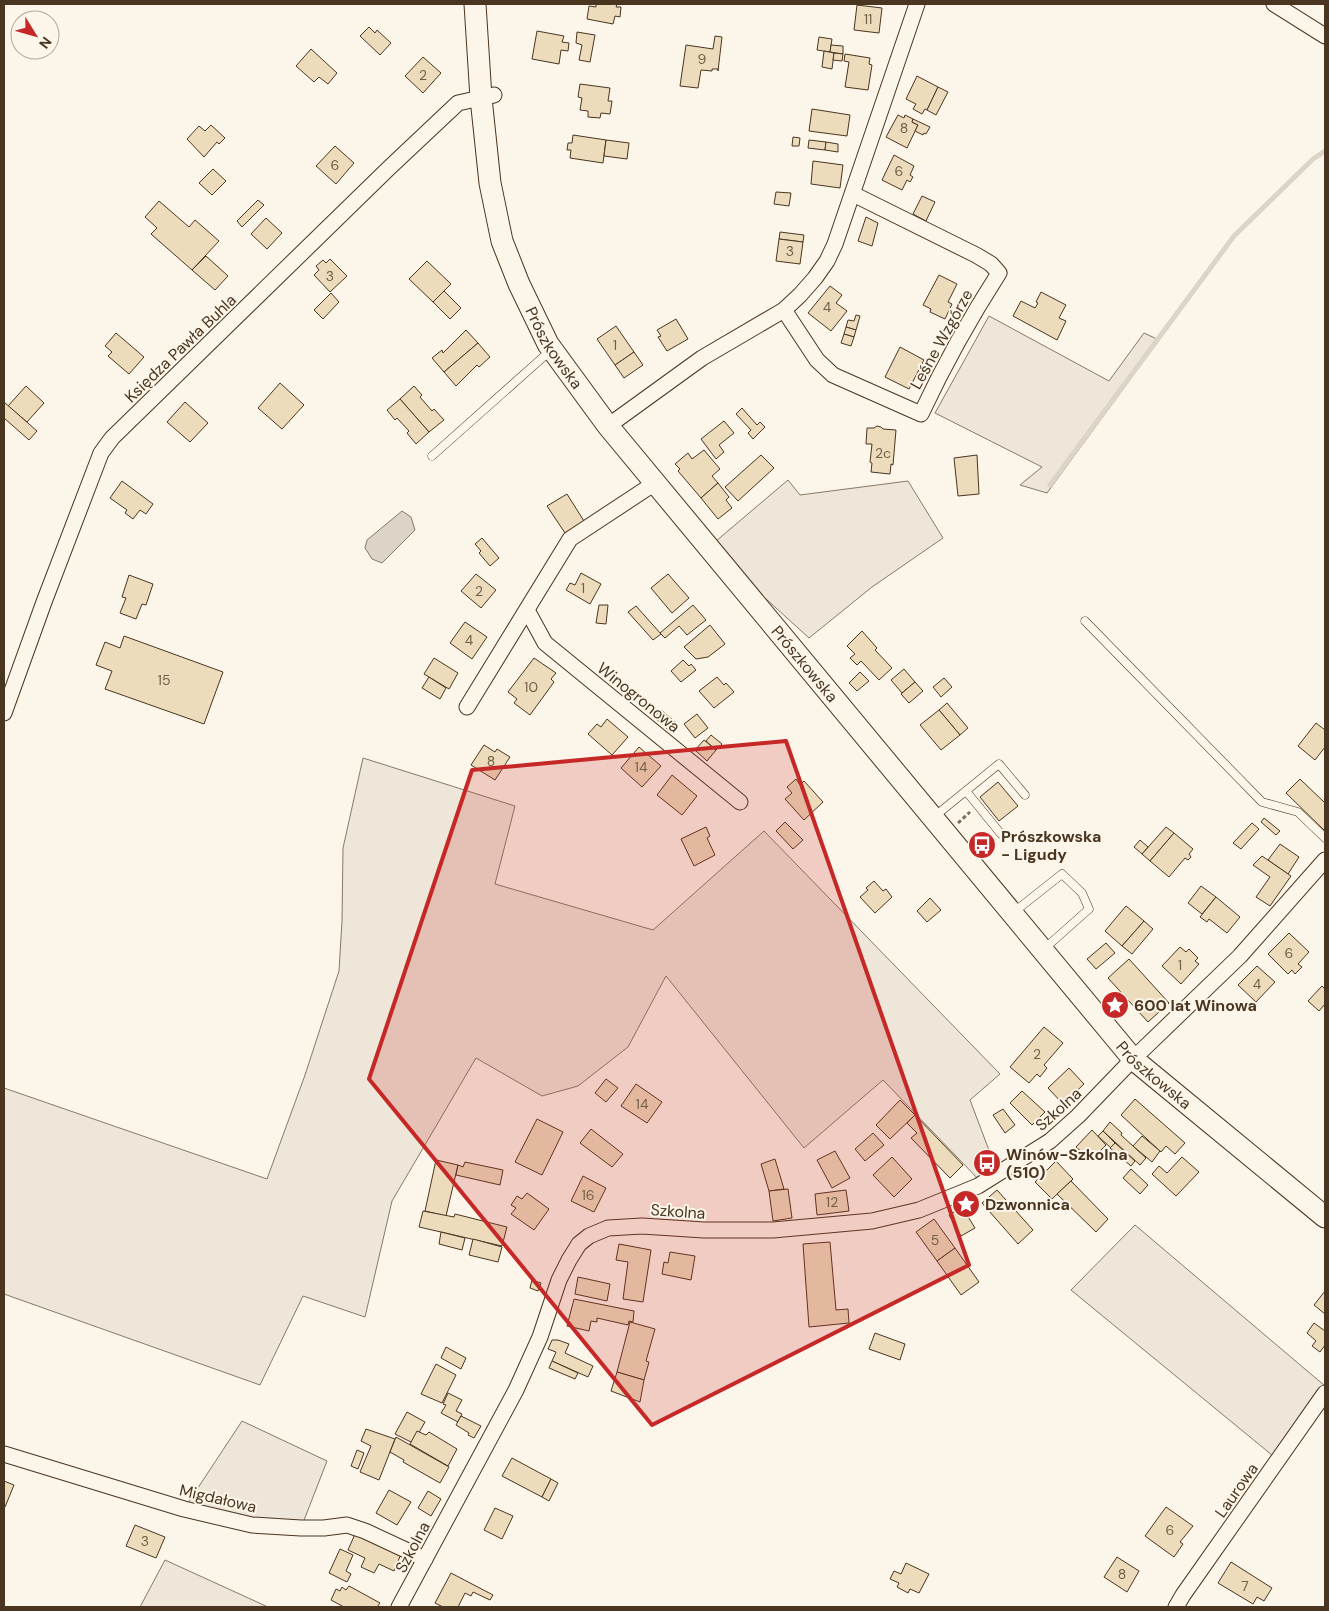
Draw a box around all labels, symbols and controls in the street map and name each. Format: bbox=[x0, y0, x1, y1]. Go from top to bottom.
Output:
north arrow bbox=[10, 10, 60, 60]
house number: 11 bbox=[864, 10, 872, 28]
text: N bbox=[35, 33, 56, 52]
house number: 9 bbox=[698, 50, 707, 68]
house number: 2 bbox=[419, 66, 427, 84]
house number: 8 bbox=[900, 119, 908, 137]
house number: 6 bbox=[331, 156, 339, 174]
house number: 6 bbox=[895, 162, 903, 180]
house number: 3 bbox=[786, 242, 794, 260]
house number: 3 bbox=[326, 267, 334, 285]
street label: Leśne Wzgórze bbox=[905, 286, 978, 393]
street label: Księdza Pawła Buhla bbox=[120, 290, 241, 407]
house number: 4 bbox=[823, 298, 832, 316]
street label: Prószkowska bbox=[520, 303, 587, 393]
house number: 1 bbox=[613, 336, 617, 354]
house number: 2c bbox=[875, 444, 891, 462]
house number: 1 bbox=[581, 579, 585, 597]
house number: 2 bbox=[475, 582, 483, 600]
street label: Prószkowska bbox=[767, 621, 843, 707]
house number: 4 bbox=[465, 631, 474, 649]
street label: Winogronowa bbox=[593, 658, 684, 737]
house number: 15 bbox=[158, 671, 170, 689]
house number: 10 bbox=[524, 678, 538, 696]
house number: 8 bbox=[487, 752, 495, 770]
house number: 14 bbox=[635, 758, 648, 776]
place label: Prószkowska - Ligudy bbox=[1001, 826, 1101, 865]
bus stop icon: Prószkowska - Ligudy bbox=[967, 830, 997, 860]
house number: 6 bbox=[1285, 944, 1293, 962]
house number: 1 bbox=[1178, 956, 1182, 974]
house number: 4 bbox=[1253, 975, 1262, 993]
place icon: 600 lat Winowa bbox=[1100, 990, 1130, 1020]
place label: 600 lat Winowa bbox=[1134, 995, 1257, 1016]
street label: Prószkowska bbox=[1111, 1037, 1196, 1114]
house number: 2 bbox=[1033, 1045, 1041, 1063]
street label: Szkolna bbox=[1031, 1083, 1086, 1136]
house number: 14 bbox=[636, 1095, 649, 1113]
place label: Winów-Szkolna (510) bbox=[1006, 1144, 1128, 1183]
bus stop icon: Winów-Szkolna (510) bbox=[972, 1148, 1002, 1178]
house number: 16 bbox=[581, 1186, 595, 1204]
place icon: Dzwonnica bbox=[951, 1189, 981, 1219]
house number: 12 bbox=[826, 1193, 838, 1211]
place label: Dzwonnica bbox=[985, 1194, 1070, 1215]
street label: Szkolna bbox=[650, 1199, 706, 1224]
house number: 5 bbox=[931, 1231, 939, 1249]
street label: Laurowa bbox=[1210, 1459, 1263, 1522]
street label: Migdałowa bbox=[177, 1479, 258, 1518]
street label: Szkolna bbox=[390, 1518, 435, 1576]
house number: 6 bbox=[1166, 1521, 1174, 1539]
house number: 3 bbox=[141, 1532, 149, 1550]
house number: 8 bbox=[1118, 1565, 1126, 1583]
house number: 7 bbox=[1241, 1577, 1249, 1595]

